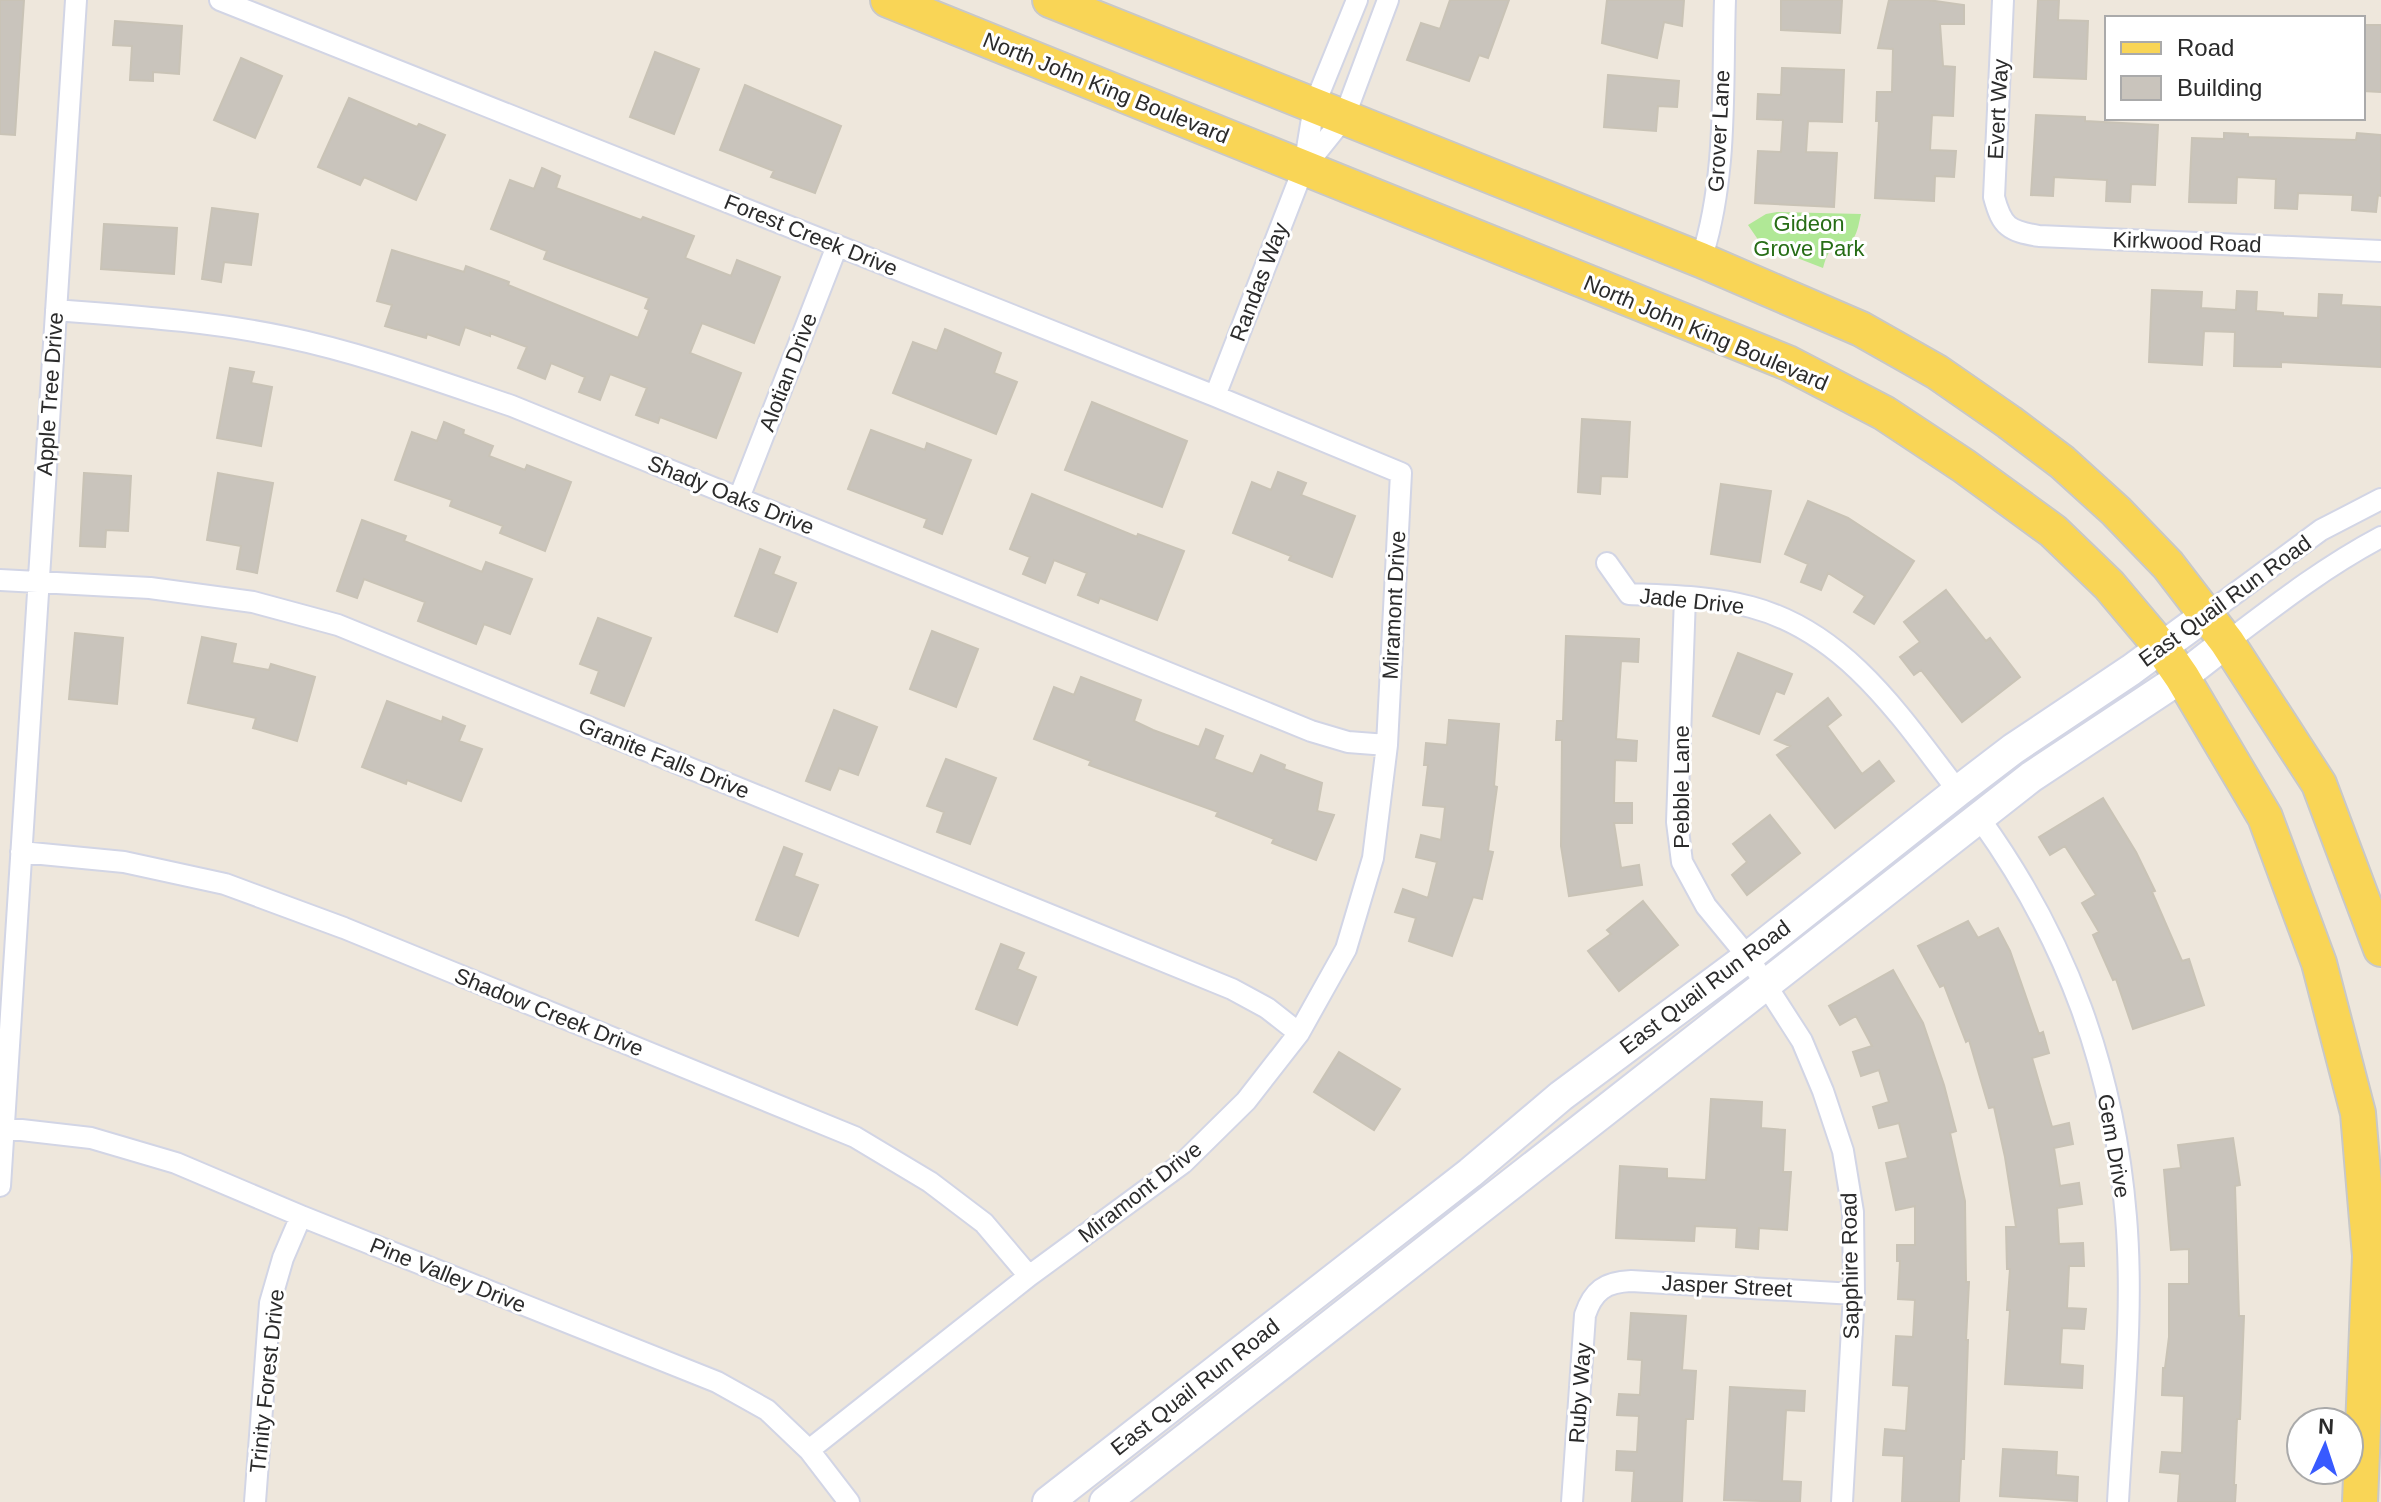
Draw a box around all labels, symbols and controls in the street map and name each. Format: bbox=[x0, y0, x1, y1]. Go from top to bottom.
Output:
legend bbox=[2105, 16, 2365, 120]
street label: North John King Boulevard bbox=[979, 27, 1233, 149]
text: Road bbox=[2177, 34, 2234, 61]
street label: Evert Way bbox=[1983, 58, 2013, 160]
street label: Grover Lane bbox=[1703, 69, 1735, 193]
text: Building bbox=[2177, 74, 2262, 101]
street label: Forest Creek Drive bbox=[721, 189, 901, 281]
park label: Gideon Grove Park bbox=[1753, 211, 1866, 261]
street label: Randas Way bbox=[1225, 219, 1293, 345]
street label: Kirkwood Road bbox=[2112, 227, 2262, 257]
street label: North John King Boulevard bbox=[1580, 270, 1832, 396]
street label: Alotian Drive bbox=[754, 309, 822, 435]
street label: Apple Tree Drive bbox=[32, 311, 68, 477]
street label: Shady Oaks Drive bbox=[644, 450, 818, 540]
street label: Miramont Drive bbox=[1378, 530, 1410, 680]
street label: East Quail Run Road bbox=[2134, 530, 2316, 672]
street label: Jade Drive bbox=[1638, 583, 1746, 619]
street label: Granite Falls Drive bbox=[575, 712, 753, 804]
street label: Pebble Lane bbox=[1669, 725, 1694, 849]
street label: East Quail Run Road bbox=[1615, 915, 1795, 1059]
street label: Shadow Creek Drive bbox=[451, 963, 647, 1061]
street label: Gem Drive bbox=[2093, 1092, 2135, 1200]
street label: Miramont Drive bbox=[1074, 1136, 1206, 1248]
street label: Sapphire Road bbox=[1836, 1192, 1864, 1340]
street label: Pine Valley Drive bbox=[366, 1232, 530, 1318]
street label: Jasper Street bbox=[1661, 1270, 1793, 1302]
street label: Trinity Forest Drive bbox=[245, 1288, 289, 1474]
street label: East Quail Run Road bbox=[1106, 1314, 1284, 1460]
street label: Ruby Way bbox=[1564, 1342, 1596, 1444]
north arrow bbox=[2285, 1406, 2365, 1486]
text: N bbox=[2317, 1414, 2335, 1439]

